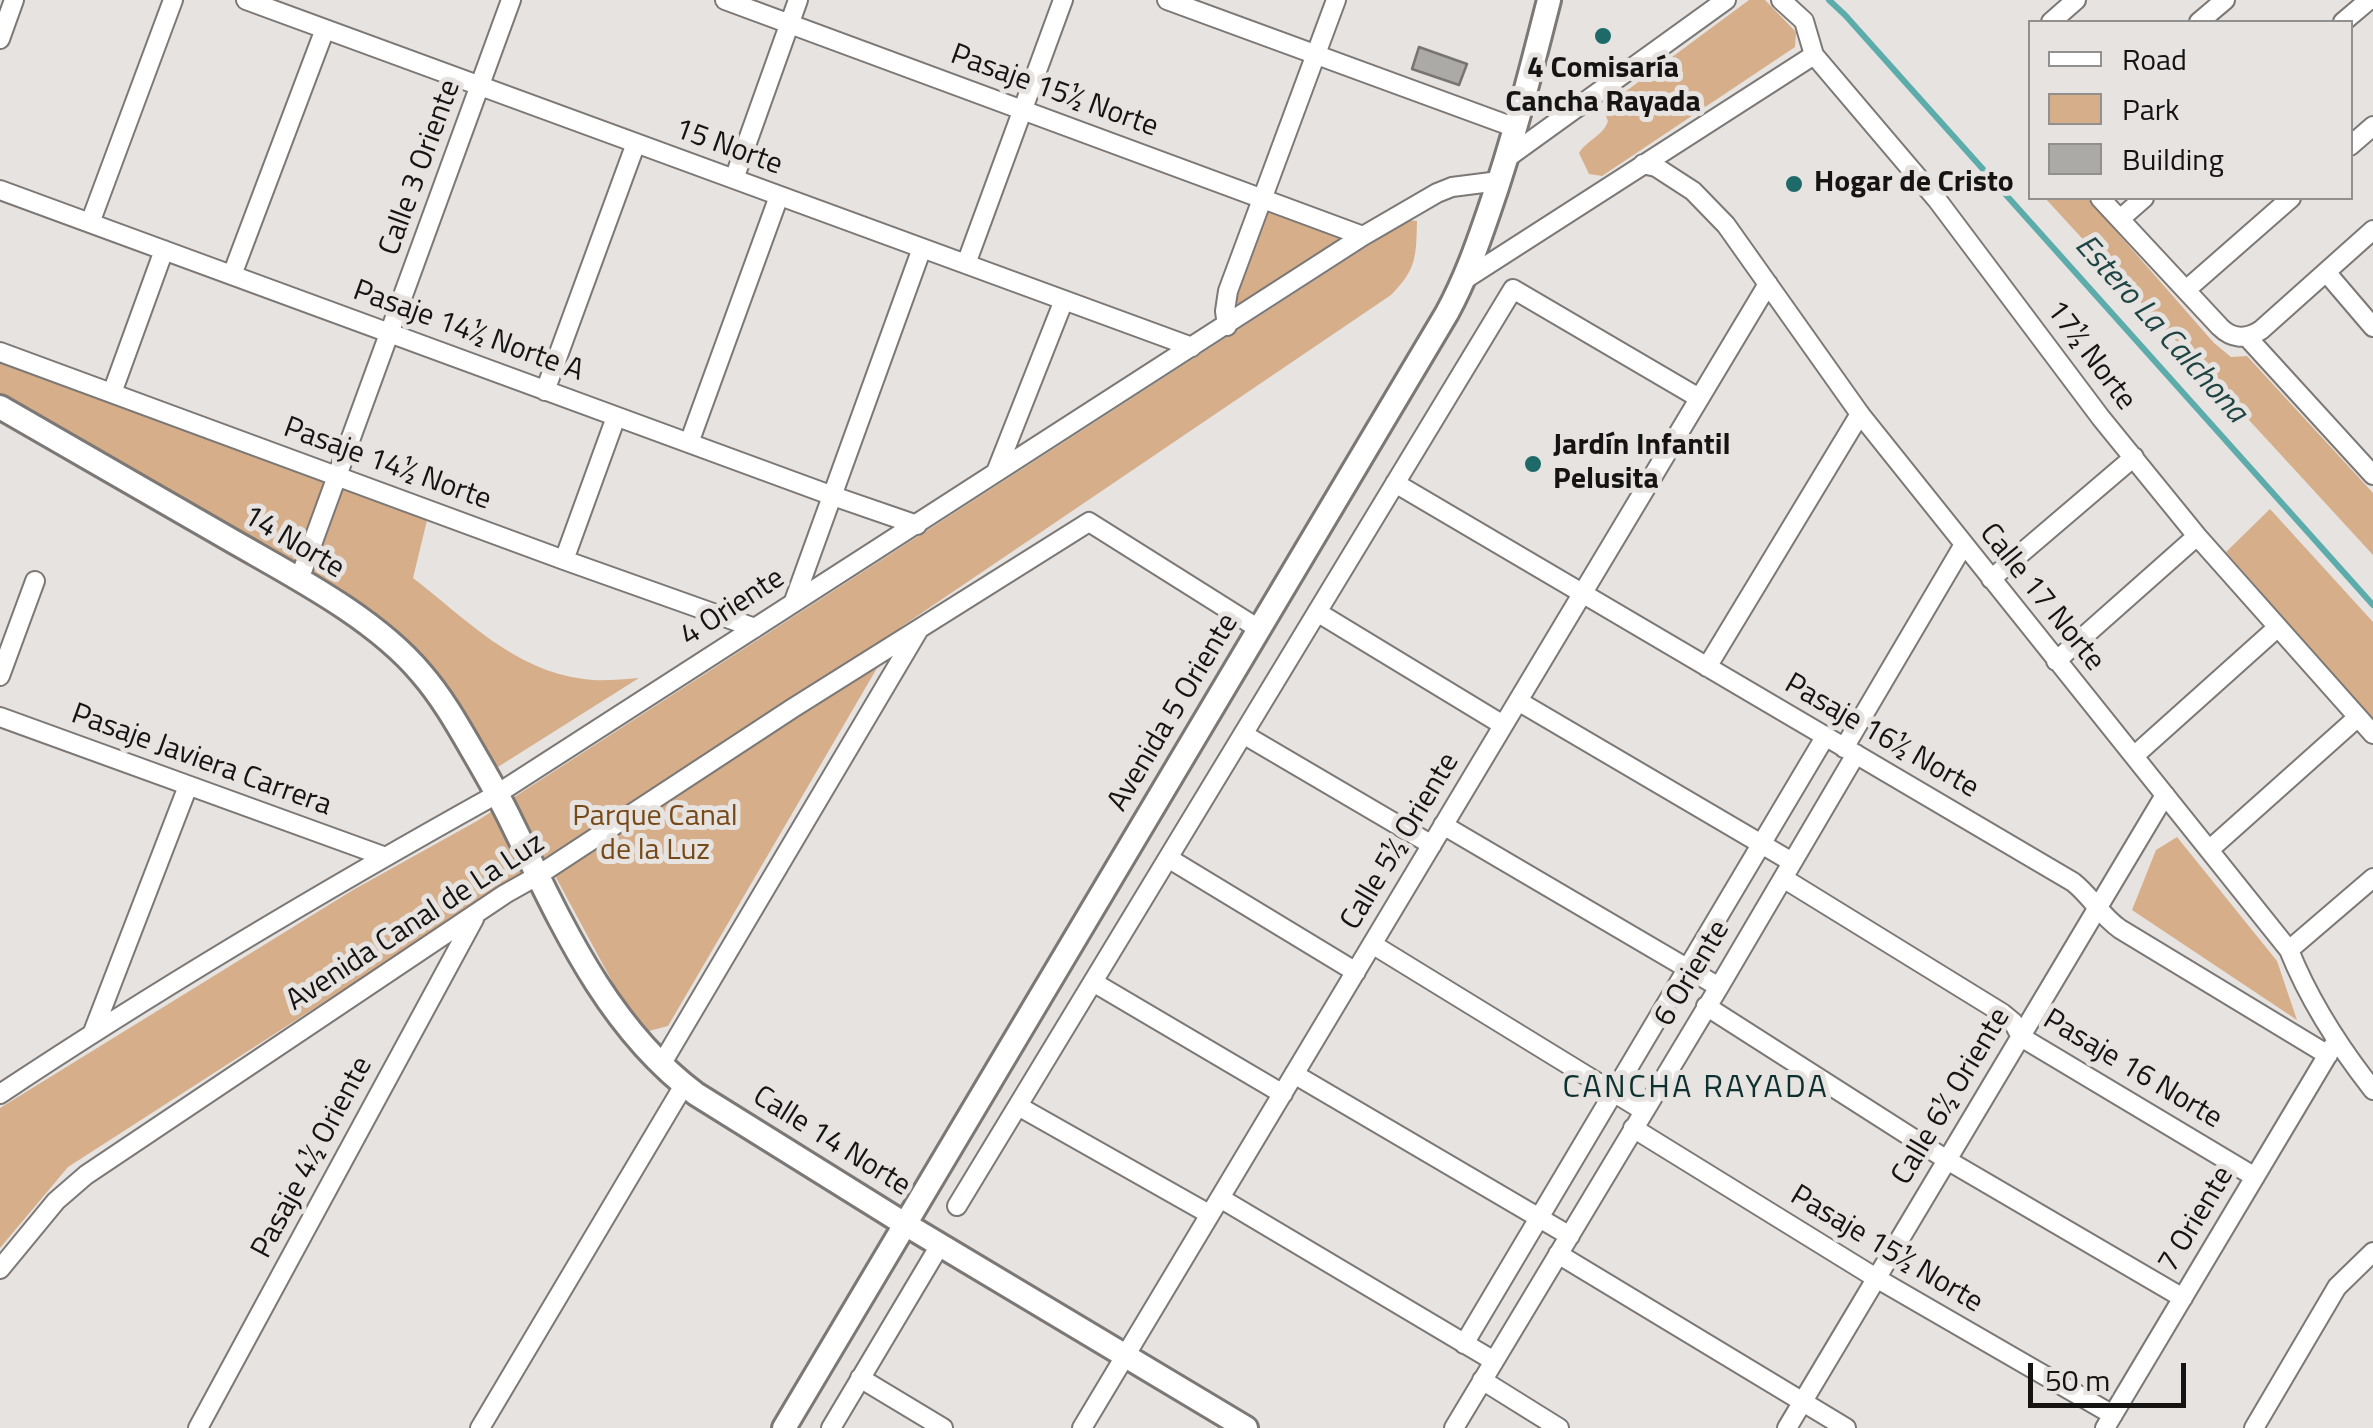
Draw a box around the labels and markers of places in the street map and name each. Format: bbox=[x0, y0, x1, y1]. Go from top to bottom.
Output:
marker: 4 Comisaría Cancha Rayada bbox=[1592, 25, 1614, 47]
place label: 4 Comisaría Cancha Rayada bbox=[1505, 52, 1701, 122]
place label: Hogar de Cristo bbox=[1814, 166, 2014, 202]
marker: Hogar de Cristo bbox=[1783, 173, 1805, 195]
place label: Jardín Infantil Pelusita bbox=[1553, 429, 1731, 500]
marker: Jardín Infantil Pelusita bbox=[1522, 453, 1544, 475]

